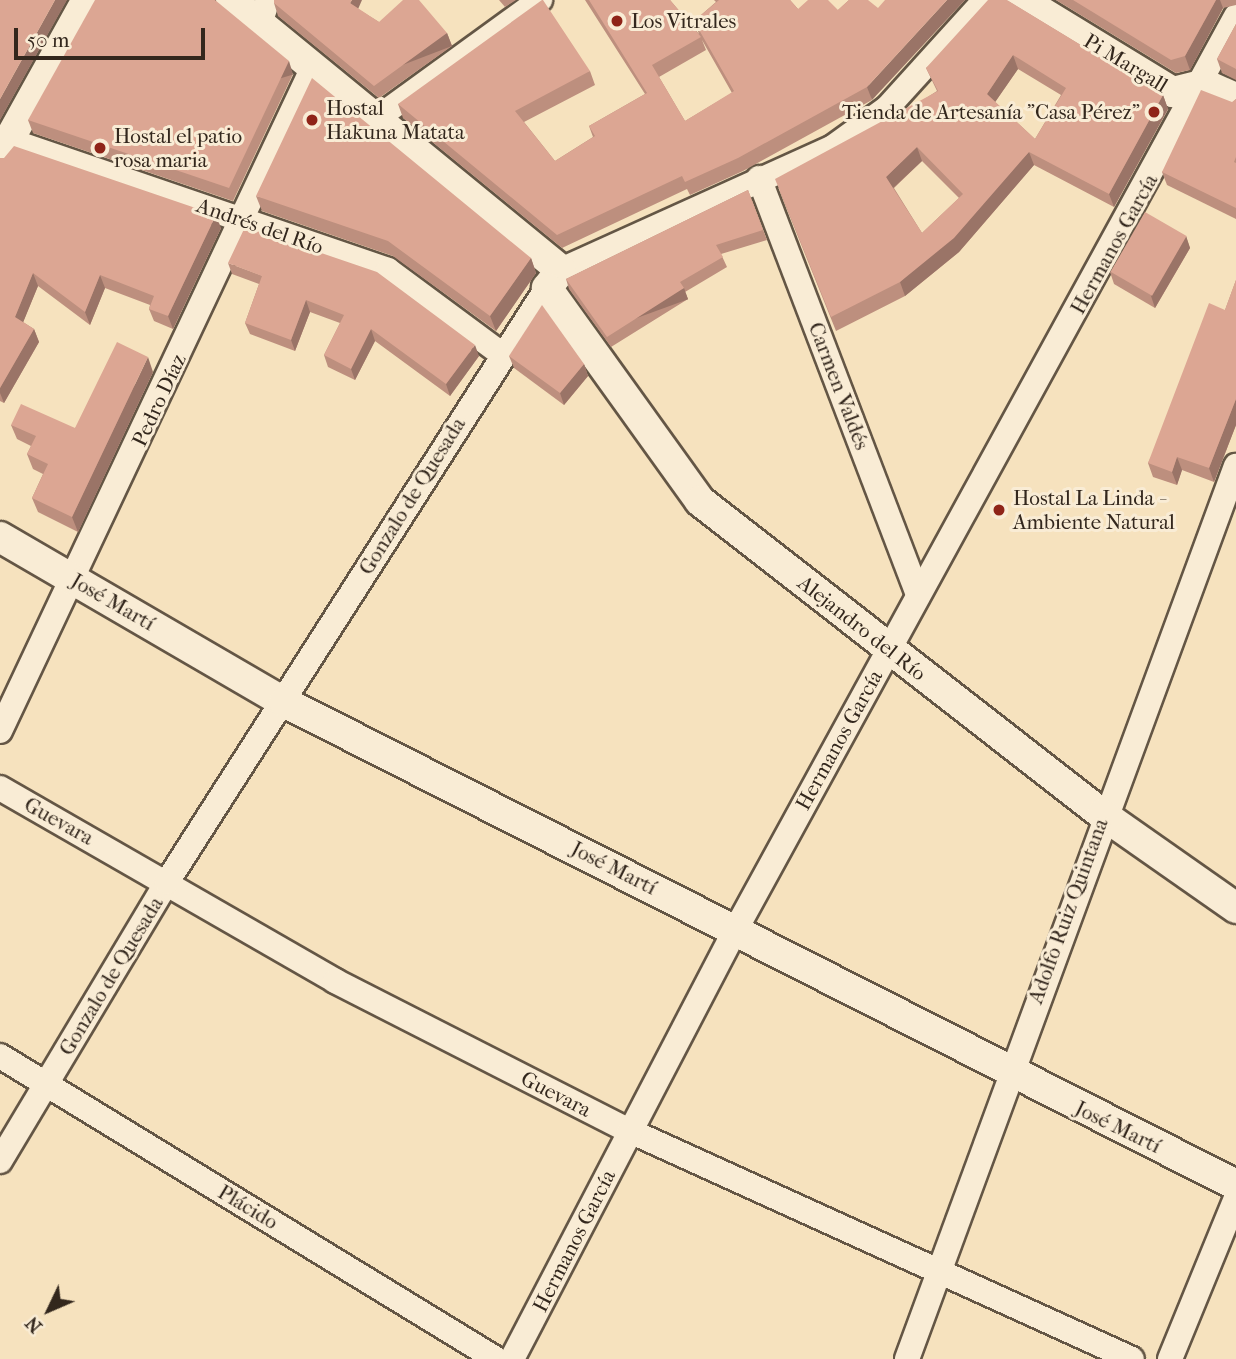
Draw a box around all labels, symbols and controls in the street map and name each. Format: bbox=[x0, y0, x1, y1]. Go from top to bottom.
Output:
place label: Los Vitrales bbox=[631, 8, 736, 34]
marker: Los Vitrales bbox=[609, 13, 625, 29]
scale bar bbox=[18, 14, 208, 58]
text: 50 m bbox=[27, 28, 70, 52]
street label: Pi Margall bbox=[1079, 28, 1173, 98]
place label: Hostal Hakuna Matata bbox=[326, 95, 465, 145]
place label: Tienda de Artesanía "Casa Pérez" bbox=[842, 99, 1140, 125]
marker: Tienda de Artesanía "Casa Pérez" bbox=[1146, 104, 1162, 120]
marker: Hostal Hakuna Matata bbox=[304, 112, 320, 128]
place label: Hostal el patio rosa maria bbox=[114, 123, 242, 173]
marker: Hostal el patio rosa maria bbox=[92, 140, 108, 156]
street label: Hermanos García bbox=[1065, 169, 1163, 319]
street label: Andrés del Río bbox=[193, 193, 327, 259]
street label: Carmen Valdés bbox=[803, 319, 875, 453]
street label: Pedro Díaz bbox=[127, 350, 191, 450]
street label: Gonzalo de Quesada bbox=[353, 413, 471, 579]
place label: Hostal La Linda - Ambiente Natural bbox=[1013, 485, 1175, 535]
marker: Hostal La Linda - Ambiente Natural bbox=[991, 502, 1007, 518]
street label: José Martí bbox=[67, 568, 159, 636]
street label: Alejandro del Río bbox=[793, 570, 931, 686]
street label: Hermanos García bbox=[790, 665, 888, 815]
street label: Guevara bbox=[20, 792, 98, 850]
street label: Adolfo Ruiz Quintana bbox=[1023, 815, 1113, 1007]
street label: José Martí bbox=[567, 836, 661, 900]
street label: Gonzalo de Quesada bbox=[54, 892, 168, 1060]
street label: Guevara bbox=[517, 1066, 595, 1122]
street label: José Martí bbox=[1071, 1095, 1165, 1159]
street label: Hermanos García bbox=[527, 1166, 621, 1316]
street label: Plácido bbox=[213, 1179, 283, 1235]
north arrow bbox=[14, 1275, 84, 1345]
text: N bbox=[21, 1312, 47, 1337]

